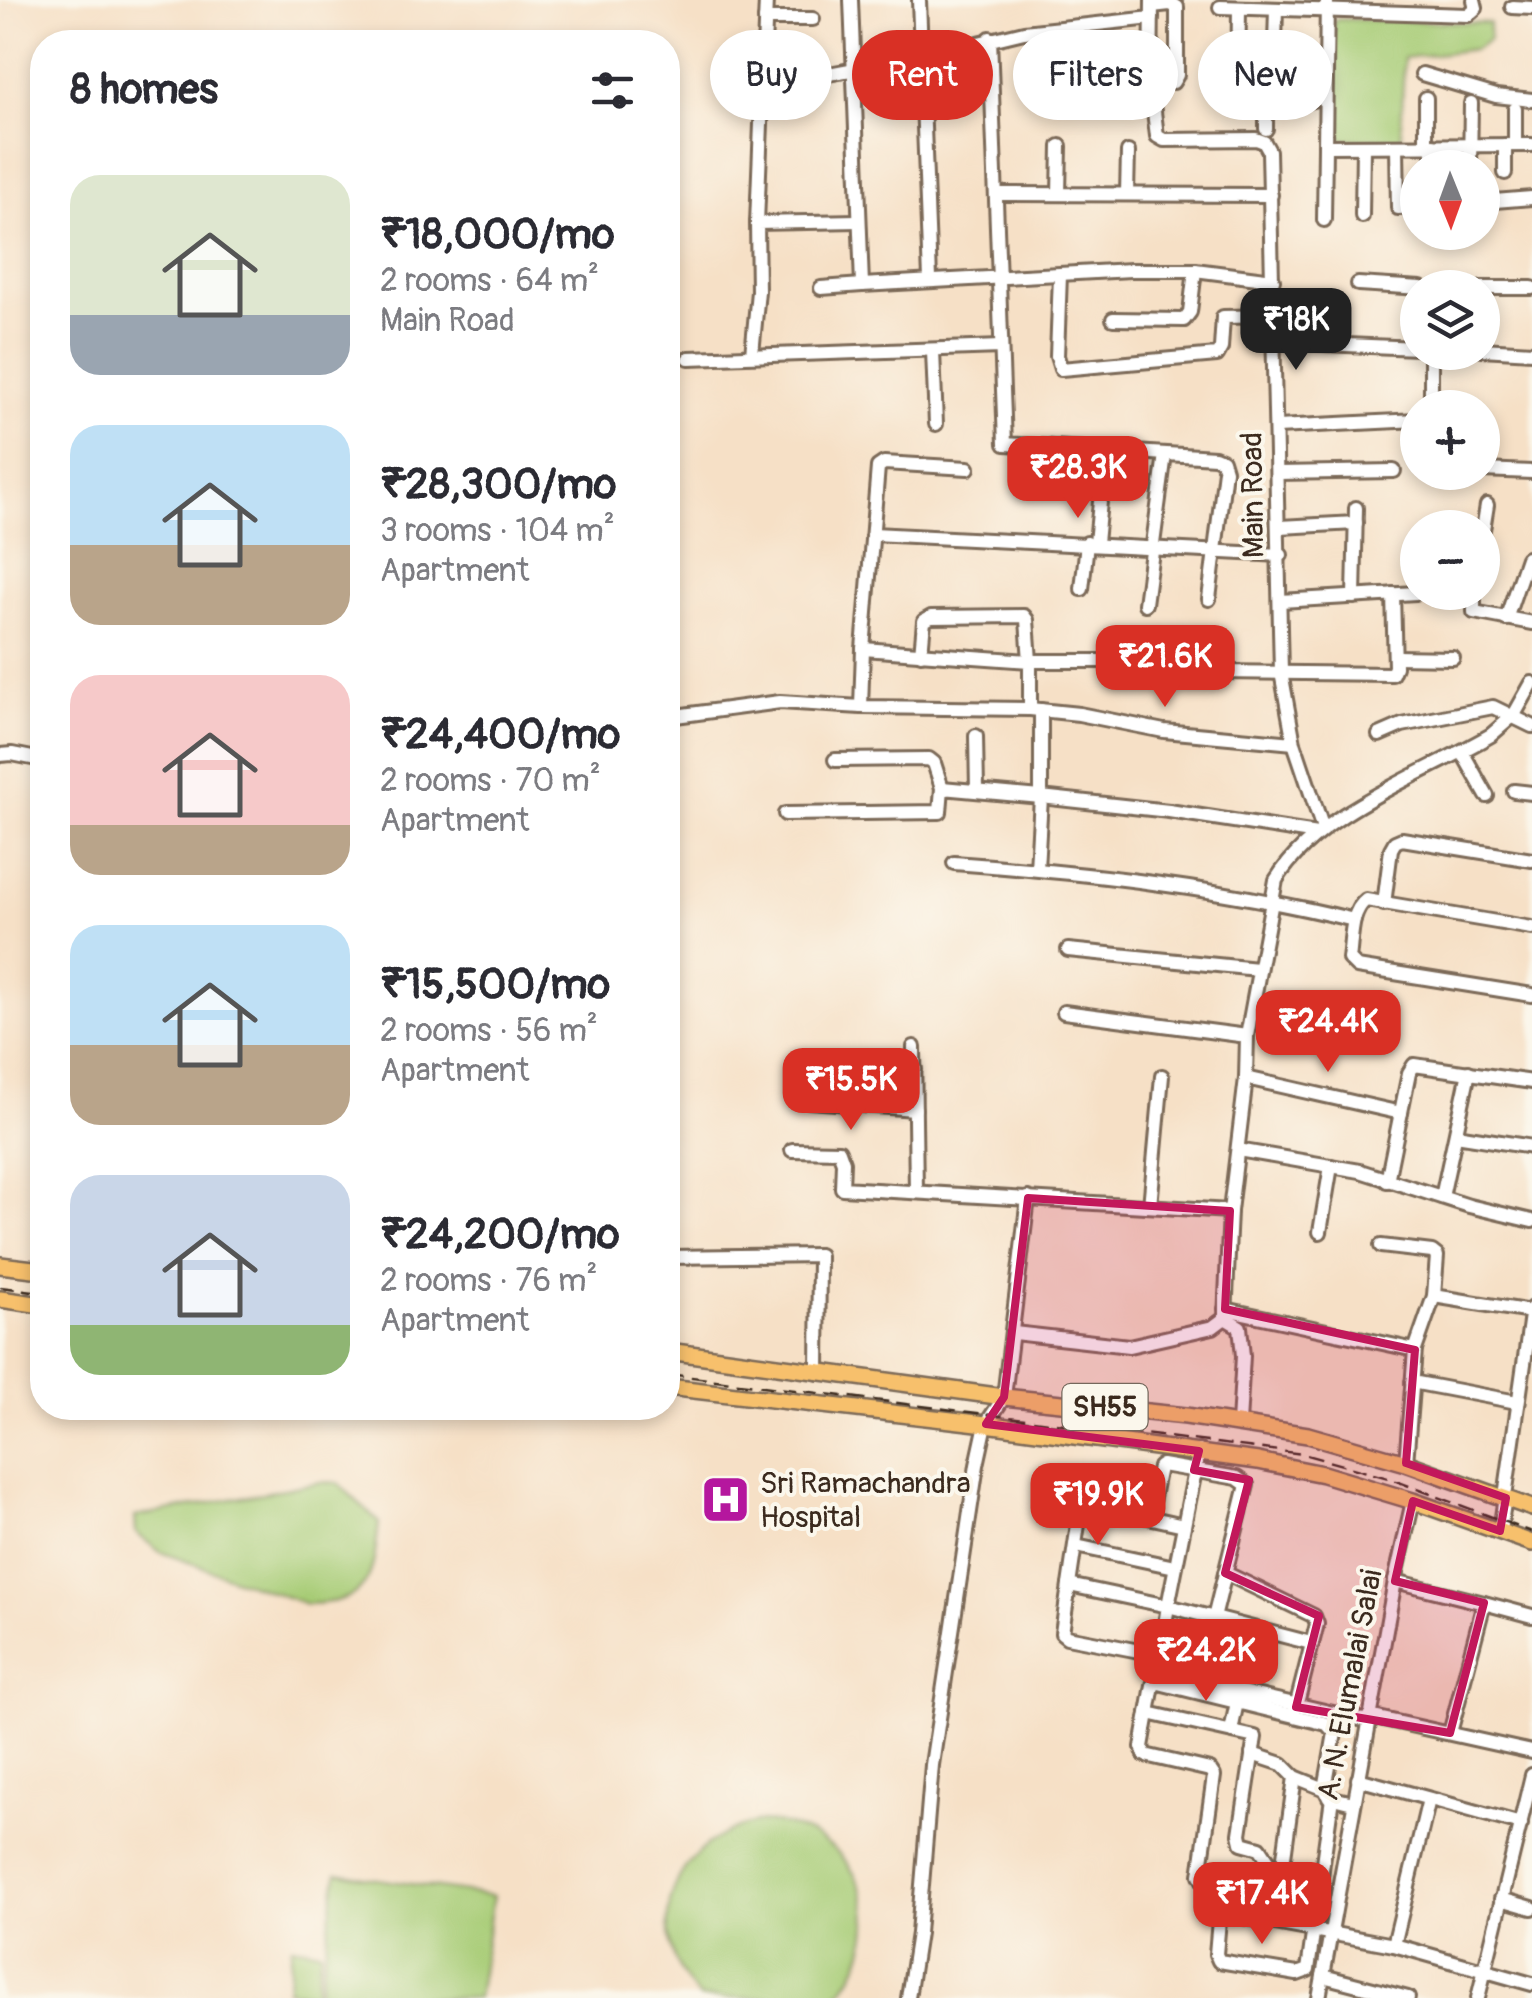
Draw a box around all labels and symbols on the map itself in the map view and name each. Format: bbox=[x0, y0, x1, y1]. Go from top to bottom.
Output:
north arrow bbox=[1400, 150, 1500, 250]
pin: ₹18K bbox=[1237, 288, 1355, 373]
street label: Main Road bbox=[1233, 432, 1273, 558]
pin: ₹28.3K bbox=[997, 436, 1159, 521]
pin: ₹21.6K bbox=[1084, 625, 1246, 710]
pin: ₹24.4K bbox=[1247, 990, 1409, 1075]
pin: ₹15.5K bbox=[770, 1048, 932, 1133]
road number: SH55 bbox=[1062, 1384, 1148, 1430]
pin: ₹19.9K bbox=[1017, 1463, 1179, 1548]
place label: Sri Ramachandra Hospital bbox=[760, 1465, 971, 1536]
hospital icon: Sri Ramachandra Hospital bbox=[699, 1474, 751, 1526]
street label: A. N. Elumalai Salai bbox=[1309, 1566, 1391, 1804]
pin: ₹24.2K bbox=[1125, 1619, 1287, 1704]
pin: ₹17.4K bbox=[1181, 1862, 1343, 1947]

